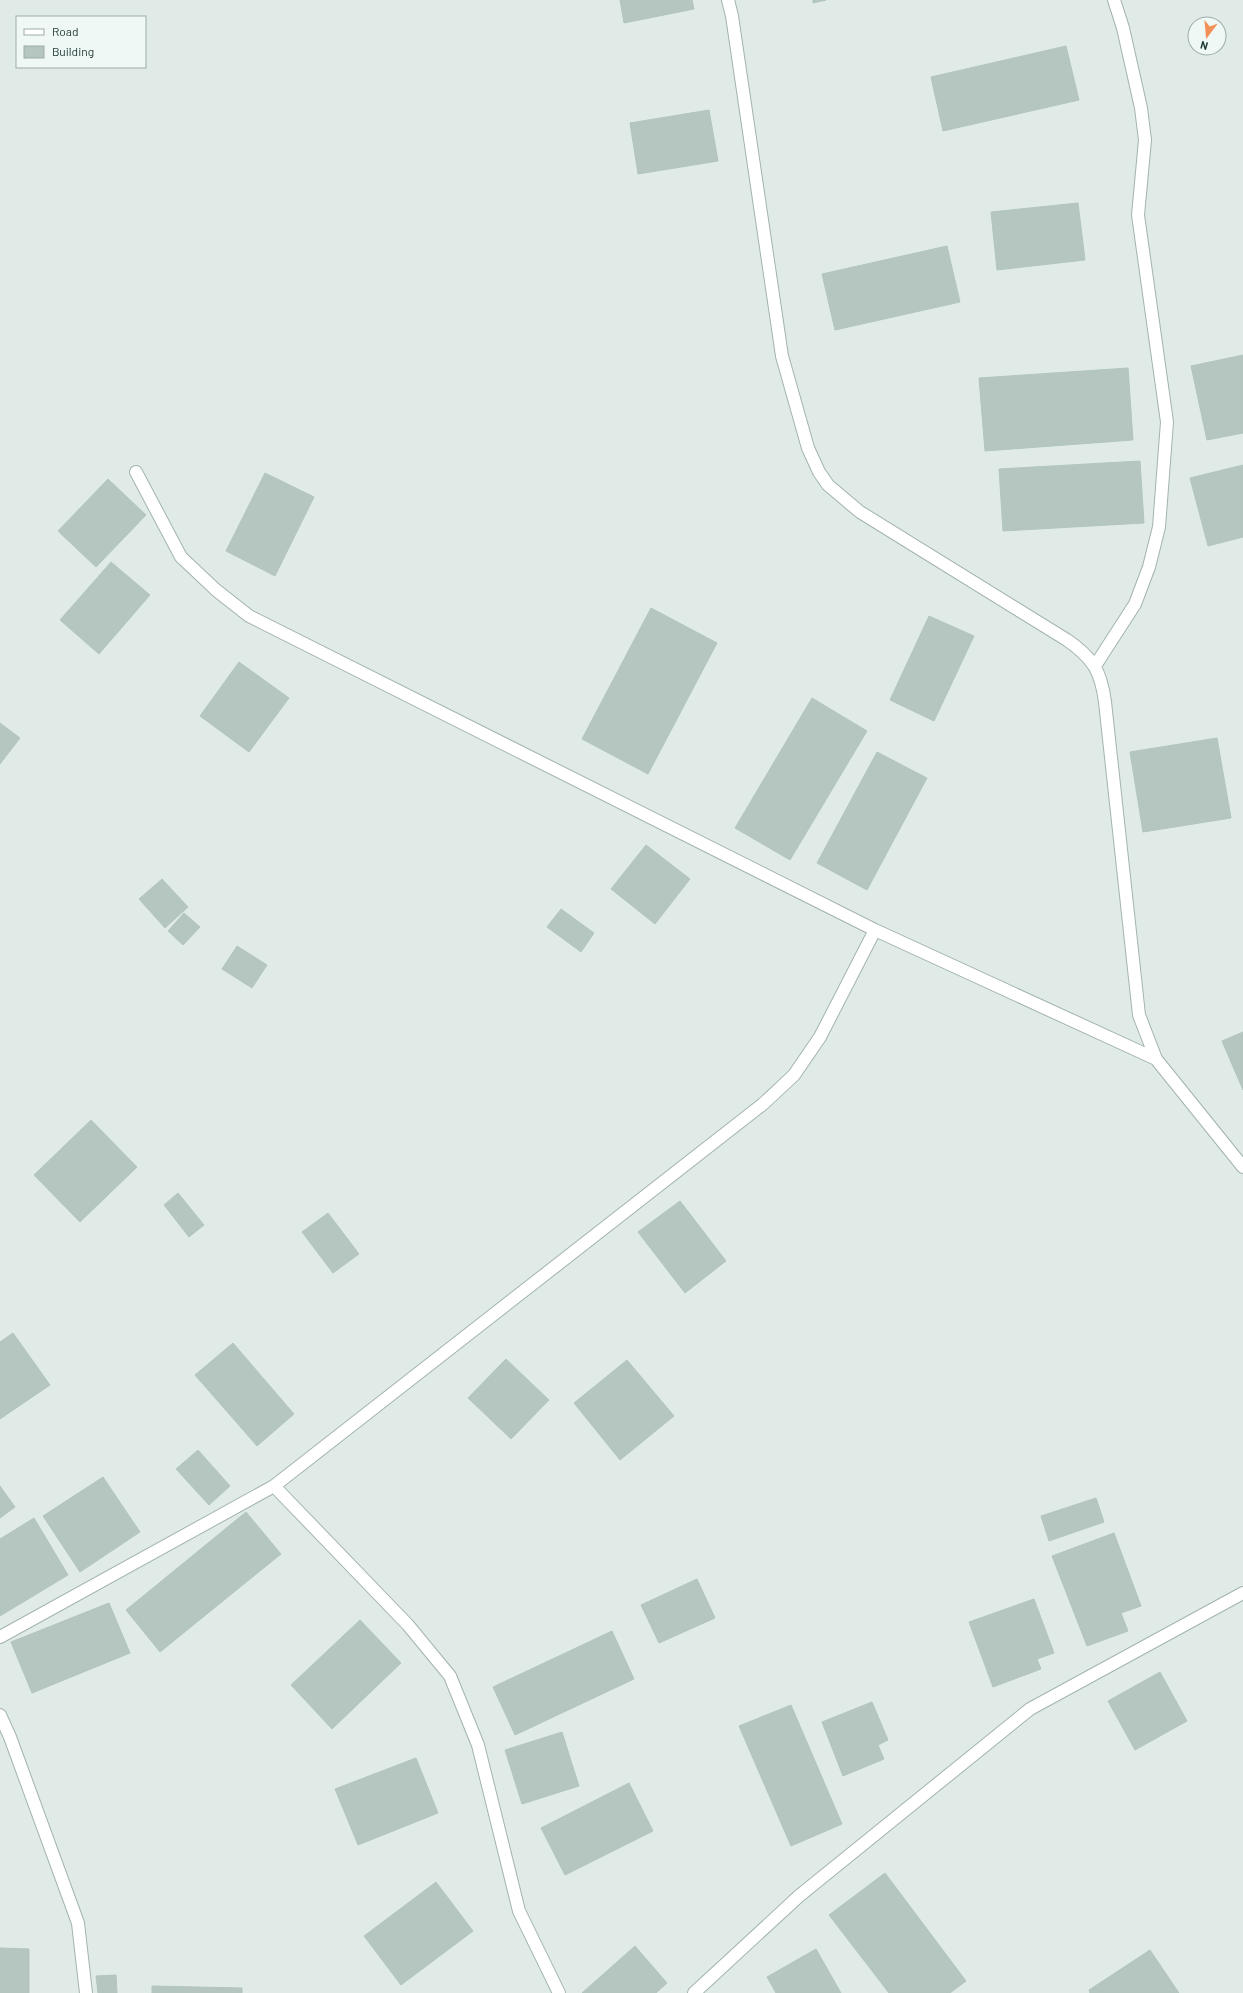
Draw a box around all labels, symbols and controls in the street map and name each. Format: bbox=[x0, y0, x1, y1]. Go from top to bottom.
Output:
legend bbox=[16, 16, 146, 68]
north arrow bbox=[1187, 16, 1227, 56]
text: Road bbox=[52, 24, 79, 38]
text: N bbox=[1199, 39, 1209, 53]
text: Building bbox=[52, 44, 94, 58]

